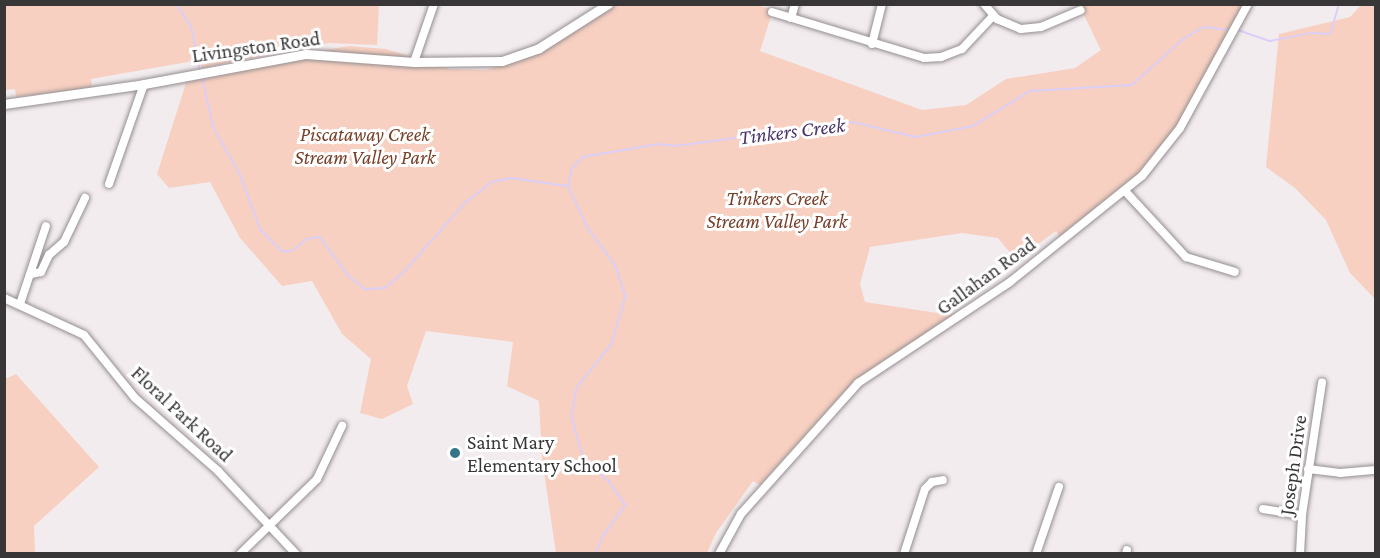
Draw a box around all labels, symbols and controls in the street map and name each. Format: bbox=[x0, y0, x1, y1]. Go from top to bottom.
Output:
street label: Livingston Road bbox=[190, 26, 322, 68]
water label: Tinkers Creek bbox=[738, 112, 846, 150]
park label: Piscataway Creek Stream Valley Park bbox=[294, 123, 436, 170]
park label: Tinkers Creek Stream Valley Park bbox=[706, 187, 848, 234]
street label: Gallahan Road bbox=[932, 232, 1040, 320]
street label: Floral Park Road bbox=[126, 361, 238, 467]
street label: Joseph Drive bbox=[1274, 413, 1312, 517]
place label: Saint Mary Elementary School bbox=[467, 430, 617, 477]
marker: Saint Mary Elementary School bbox=[448, 446, 462, 460]

